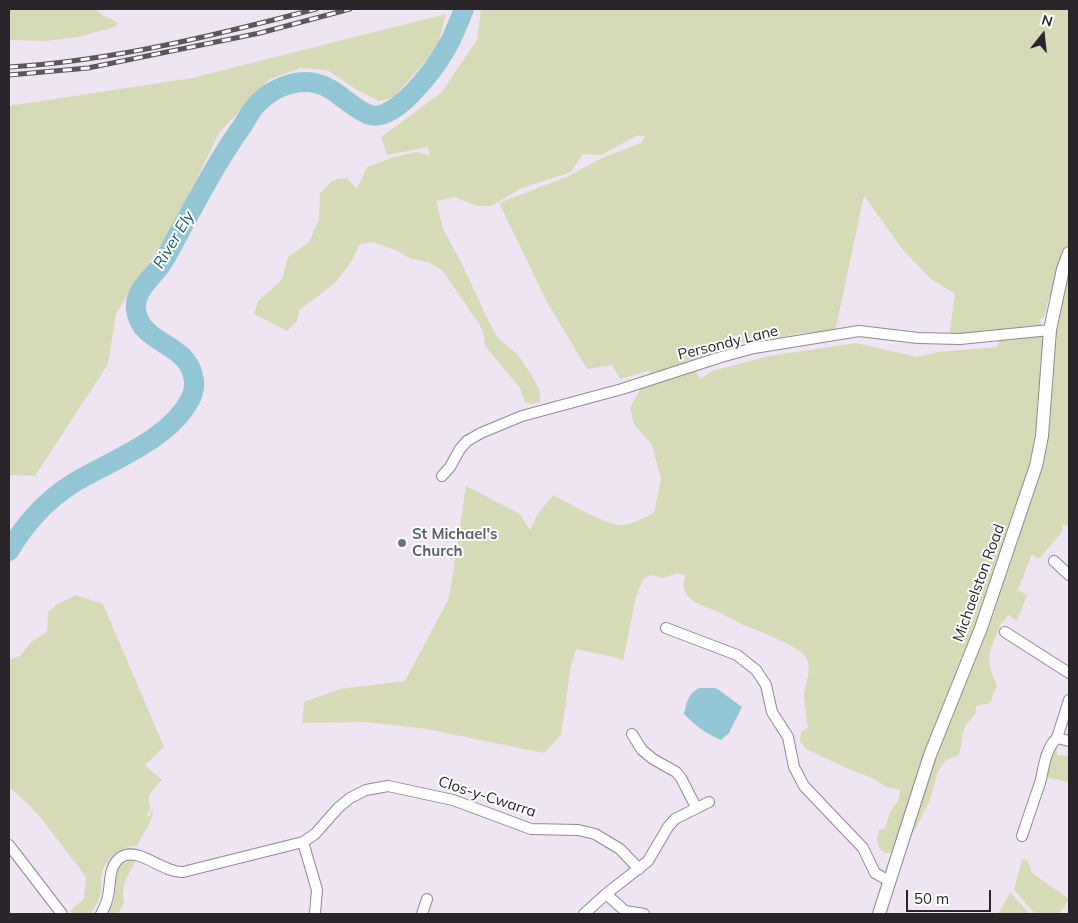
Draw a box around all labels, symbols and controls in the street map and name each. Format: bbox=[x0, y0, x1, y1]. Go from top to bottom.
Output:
north arrow bbox=[1018, 10, 1068, 60]
text: N bbox=[1040, 10, 1055, 31]
water label: River Ely bbox=[149, 208, 199, 272]
street label: Persondy Lane bbox=[676, 322, 780, 364]
street label: Michaelston Road bbox=[949, 522, 1009, 644]
place label: St Michael's Church bbox=[412, 525, 498, 560]
marker: St Michael's Church bbox=[396, 537, 408, 549]
street label: Clos-y-Cwarra bbox=[436, 773, 538, 821]
scale bar bbox=[908, 880, 993, 912]
text: 50 m bbox=[914, 889, 949, 908]

